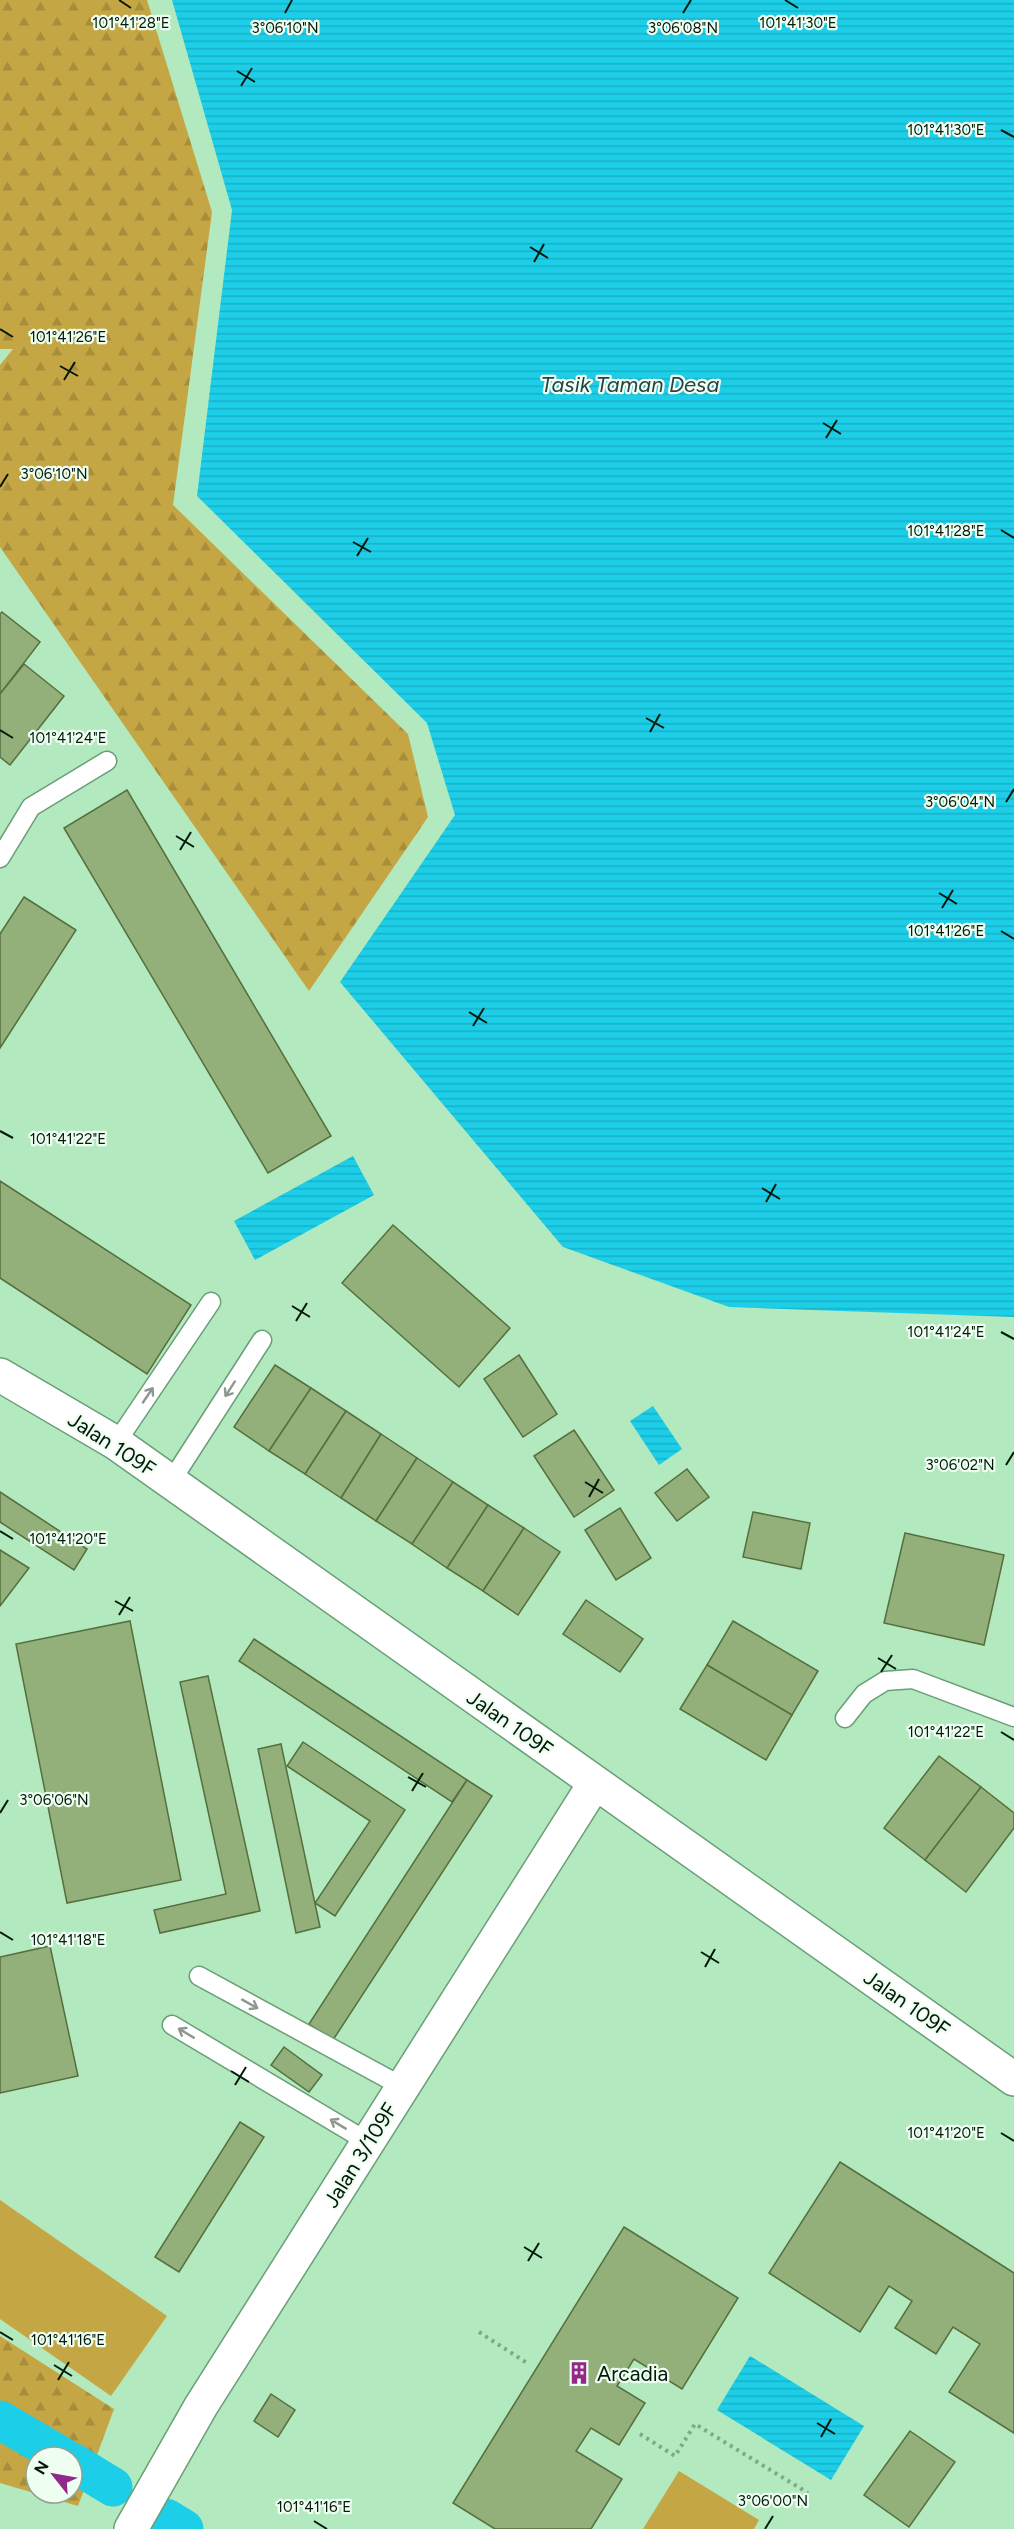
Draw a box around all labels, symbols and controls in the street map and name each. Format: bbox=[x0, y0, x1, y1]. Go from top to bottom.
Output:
text: 101°41'28"E bbox=[92, 14, 170, 32]
text: 101°41'30"E bbox=[759, 14, 837, 32]
text: 3°06'10"N bbox=[251, 19, 319, 37]
text: 3°06'08"N bbox=[648, 19, 718, 37]
text: 101°41'30"E bbox=[907, 121, 985, 139]
text: 101°41'26"E bbox=[30, 328, 106, 346]
water label: Tasik Taman Desa bbox=[541, 371, 719, 398]
text: 3°06'10"N bbox=[20, 465, 88, 483]
text: 101°41'28"E bbox=[907, 522, 985, 540]
text: 101°41'24"E bbox=[29, 729, 107, 747]
text: 3°06'04"N bbox=[925, 793, 995, 811]
text: 101°41'26"E bbox=[908, 922, 984, 940]
text: 101°41'22"E bbox=[30, 1130, 106, 1148]
text: 101°41'24"E bbox=[907, 1323, 985, 1341]
one-way arrow bbox=[224, 1381, 236, 1397]
one-way arrow bbox=[142, 1387, 154, 1404]
street label: Jalan 109F bbox=[64, 1407, 160, 1481]
text: 3°06'02"N bbox=[925, 1456, 995, 1474]
text: 101°41'20"E bbox=[29, 1530, 107, 1548]
street label: Jalan 109F bbox=[462, 1684, 558, 1762]
text: 101°41'22"E bbox=[908, 1723, 984, 1741]
text: 3°06'06"N bbox=[19, 1791, 89, 1809]
text: 101°41'18"E bbox=[30, 1931, 106, 1949]
street label: Jalan 109F bbox=[859, 1964, 955, 2042]
one-way arrow bbox=[241, 1998, 258, 2010]
one-way arrow bbox=[178, 2027, 195, 2039]
street label: Jalan 3/109F bbox=[318, 2098, 402, 2212]
one-way arrow bbox=[330, 2118, 347, 2130]
text: 101°41'20"E bbox=[907, 2124, 985, 2142]
text: 101°41'16"E bbox=[31, 2331, 105, 2349]
building icon: Arcadia bbox=[566, 2360, 592, 2386]
place label: Arcadia bbox=[597, 2361, 668, 2386]
north arrow bbox=[24, 2445, 84, 2505]
text: N bbox=[30, 2457, 53, 2478]
text: 3°06'00"N bbox=[738, 2492, 808, 2510]
text: 101°41'16"E bbox=[277, 2498, 351, 2516]

